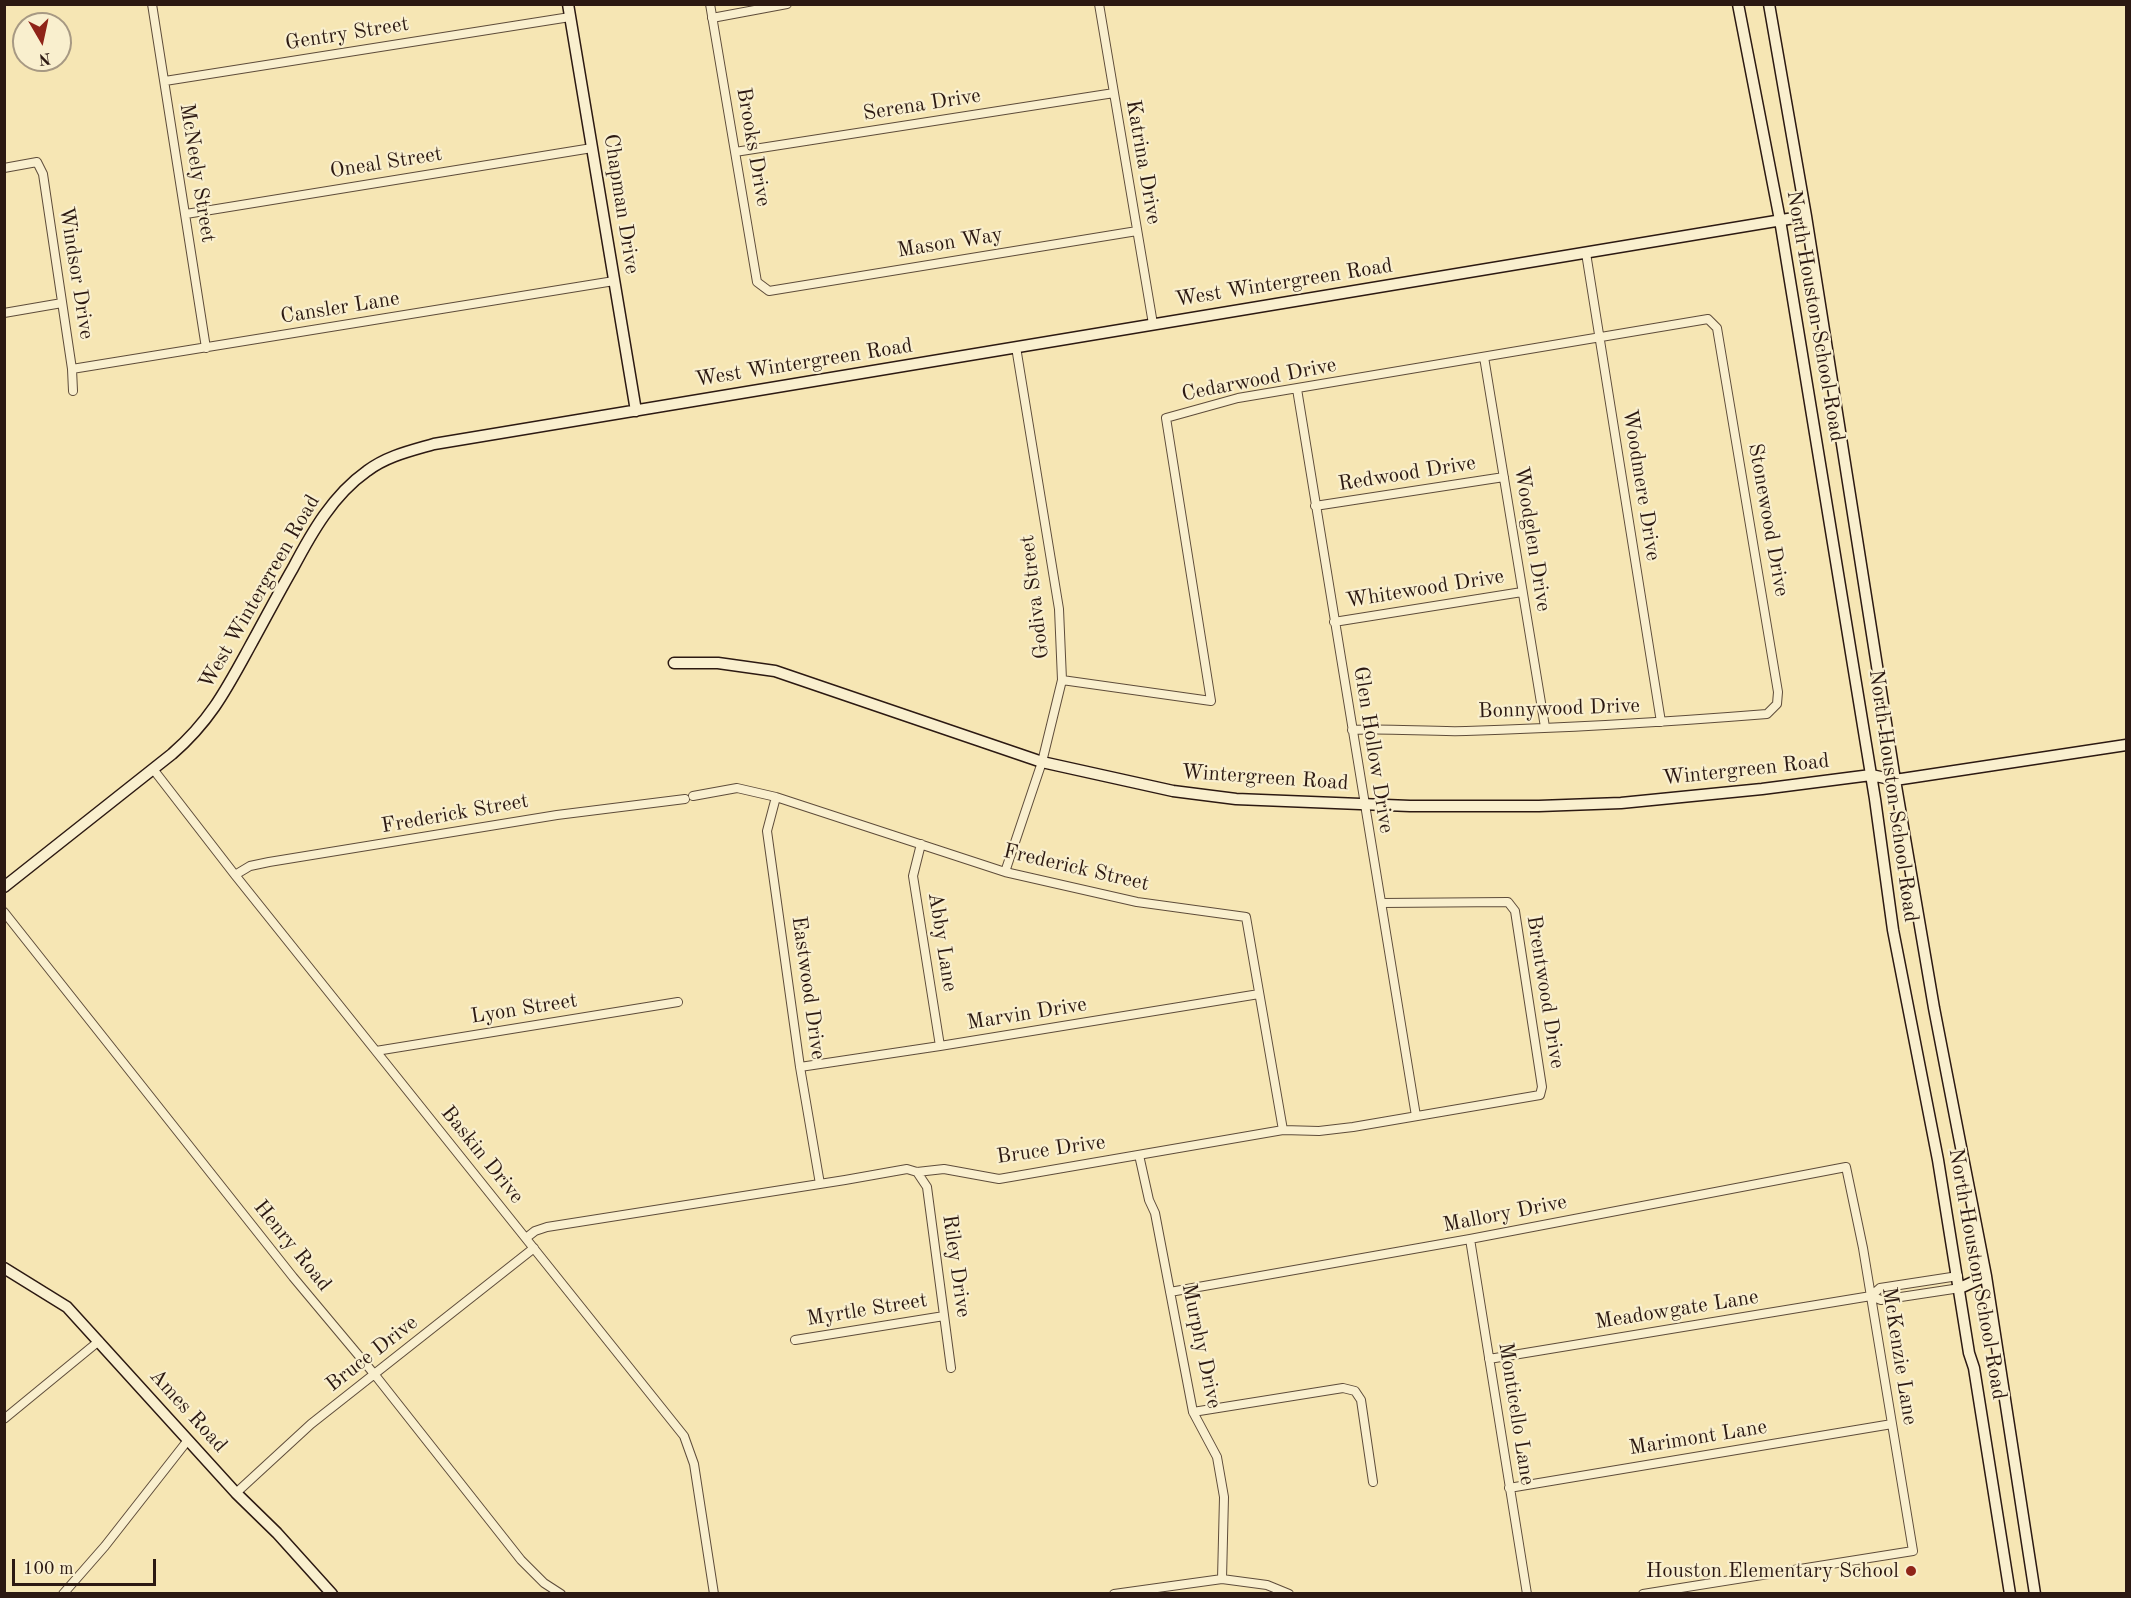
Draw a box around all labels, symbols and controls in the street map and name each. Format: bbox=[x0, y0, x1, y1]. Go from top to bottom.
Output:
north arrow bbox=[12, 12, 72, 72]
street label: Gentry Street bbox=[283, 12, 411, 56]
text: N bbox=[37, 49, 52, 67]
street label: Serena Drive bbox=[861, 83, 983, 127]
street label: Brooks Drive bbox=[730, 86, 776, 208]
street label: Katrina Drive bbox=[1120, 98, 1166, 226]
street label: McNeely Street bbox=[174, 102, 220, 244]
street label: Chapman Drive bbox=[597, 132, 645, 276]
street label: Oneal Street bbox=[328, 142, 444, 184]
street label: North Houston School Road bbox=[1780, 188, 1850, 444]
street label: Windsor Drive bbox=[53, 205, 99, 341]
street label: Mason Way bbox=[895, 222, 1005, 264]
street label: West Wintergreen Road bbox=[1173, 253, 1395, 313]
street label: Cansler Lane bbox=[279, 286, 401, 330]
street label: West Wintergreen Road bbox=[693, 333, 915, 393]
street label: Cedarwood Drive bbox=[1179, 353, 1339, 407]
street label: Woodmere Drive bbox=[1617, 407, 1665, 563]
street label: Stonewood Drive bbox=[1742, 441, 1794, 599]
street label: Redwood Drive bbox=[1336, 451, 1478, 497]
street label: Woodglen Drive bbox=[1508, 465, 1556, 613]
street label: West Wintergreen Road bbox=[194, 491, 326, 693]
street label: Godiva Street bbox=[1015, 534, 1055, 660]
street label: Whitewood Drive bbox=[1344, 564, 1506, 614]
street label: Glen Hollow Drive bbox=[1347, 665, 1399, 835]
street label: North Houston School Road bbox=[1863, 668, 1923, 924]
street label: Bonnywood Drive bbox=[1478, 694, 1640, 724]
street label: Wintergreen Road bbox=[1661, 749, 1831, 791]
street label: Wintergreen Road bbox=[1181, 760, 1349, 796]
street label: Frederick Street bbox=[379, 789, 531, 839]
street label: Frederick Street bbox=[1001, 839, 1151, 897]
street label: Abby Lane bbox=[922, 891, 962, 993]
street label: Brentwood Drive bbox=[1520, 914, 1570, 1070]
street label: Eastwood Drive bbox=[785, 915, 831, 1061]
street label: Lyon Street bbox=[469, 988, 579, 1030]
street label: Marvin Drive bbox=[965, 992, 1089, 1036]
street label: Baskin Drive bbox=[435, 1101, 529, 1209]
street label: Bruce Drive bbox=[995, 1130, 1107, 1170]
street label: North Houston School Road bbox=[1942, 1146, 2012, 1402]
street label: Mallory Drive bbox=[1441, 1190, 1569, 1238]
street label: Henry Road bbox=[248, 1195, 336, 1297]
street label: Riley Drive bbox=[936, 1213, 976, 1319]
street label: Murphy Drive bbox=[1175, 1281, 1227, 1411]
street label: Meadowgate Lane bbox=[1594, 1285, 1760, 1335]
street label: McKenzie Lane bbox=[1876, 1285, 1922, 1427]
street label: Myrtle Street bbox=[805, 1288, 929, 1332]
street label: Bruce Drive bbox=[321, 1310, 423, 1398]
street label: Monticello Lane bbox=[1492, 1341, 1540, 1487]
street label: Ames Road bbox=[144, 1364, 232, 1458]
street label: Marimont Lane bbox=[1627, 1415, 1769, 1461]
scale bar bbox=[15, 1547, 159, 1585]
place label: Houston Elementary School bbox=[1646, 1558, 1899, 1584]
text: 100 m bbox=[23, 1560, 74, 1578]
marker: Houston Elementary School bbox=[1904, 1564, 1918, 1578]

